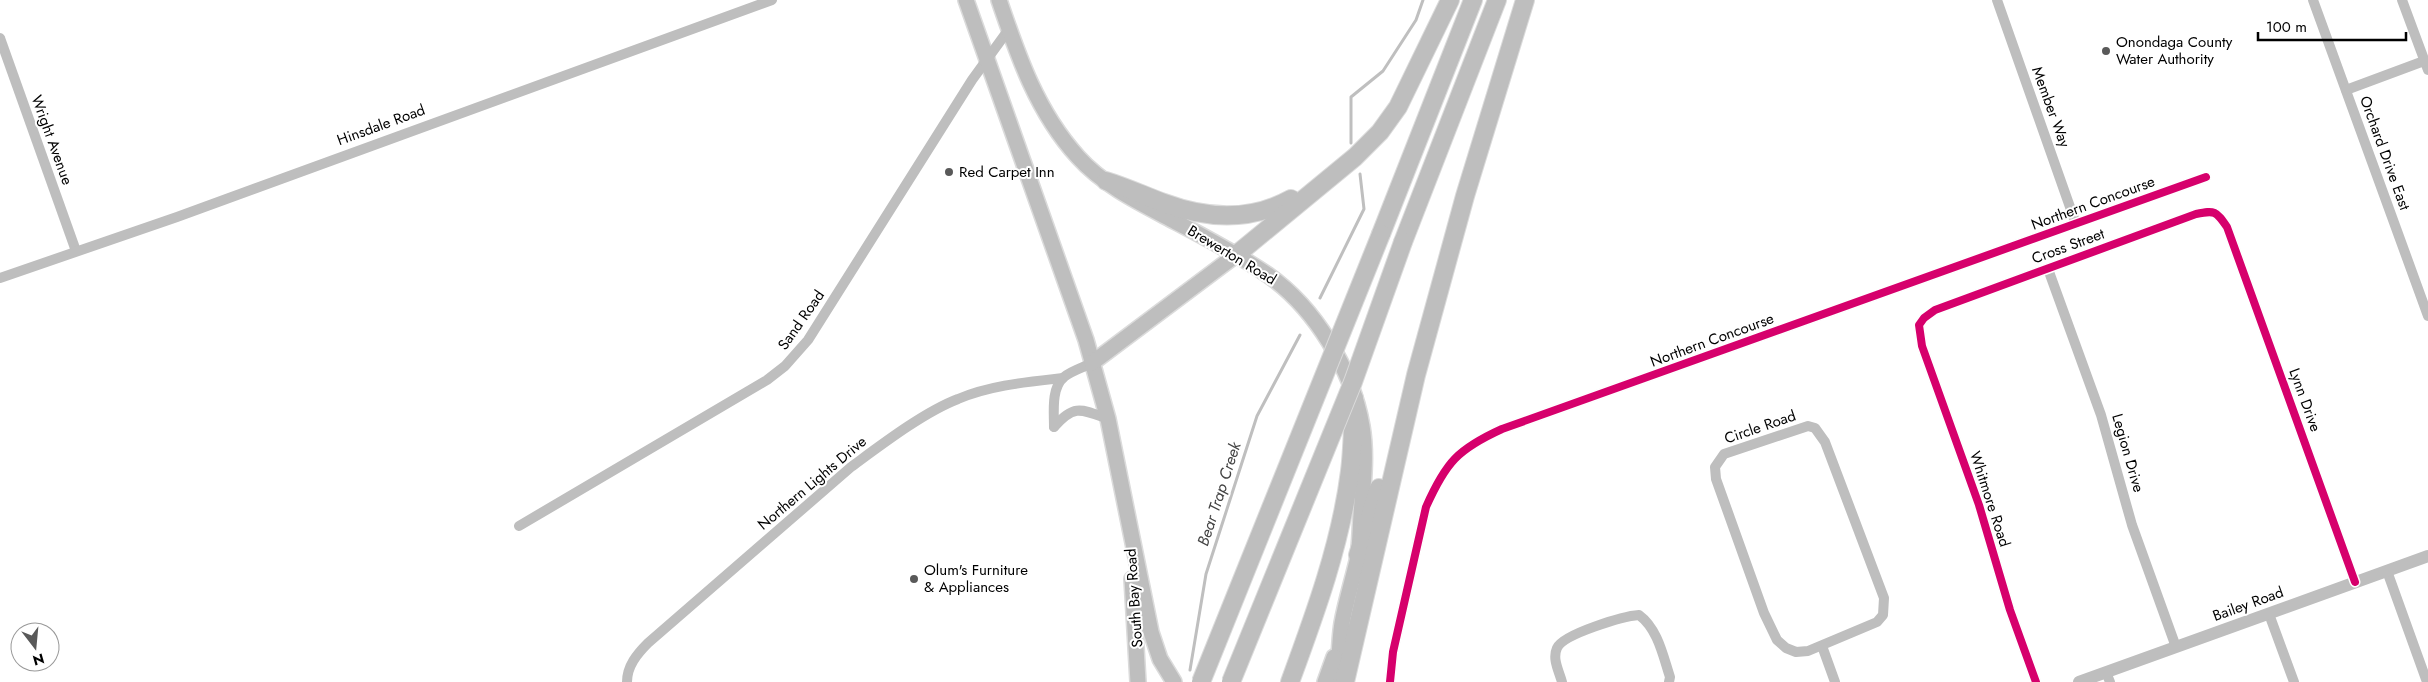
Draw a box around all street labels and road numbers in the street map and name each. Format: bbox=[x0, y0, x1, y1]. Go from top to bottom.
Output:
street label: Member Way bbox=[2026, 63, 2076, 151]
street label: Wright Avenue bbox=[26, 92, 79, 188]
street label: Orchard Drive East bbox=[2354, 93, 2416, 214]
street label: Hinsdale Road bbox=[334, 99, 428, 151]
street label: Northern Concourse bbox=[2028, 170, 2158, 236]
street label: Brewerton Road bbox=[1183, 220, 1281, 290]
street label: Cross Street bbox=[2029, 223, 2108, 269]
street label: Sand Road bbox=[772, 286, 830, 354]
street label: Northern Concourse bbox=[1647, 307, 1777, 373]
street label: Lynn Drive bbox=[2283, 365, 2327, 435]
street label: Circle Road bbox=[1721, 405, 1799, 449]
street label: Legion Drive bbox=[2106, 411, 2150, 495]
street label: Northern Lights Drive bbox=[753, 431, 871, 535]
street label: Whitmore Road bbox=[1964, 448, 2016, 550]
street label: South Bay Road bbox=[1120, 548, 1148, 648]
street label: Bailey Road bbox=[2210, 581, 2286, 627]

